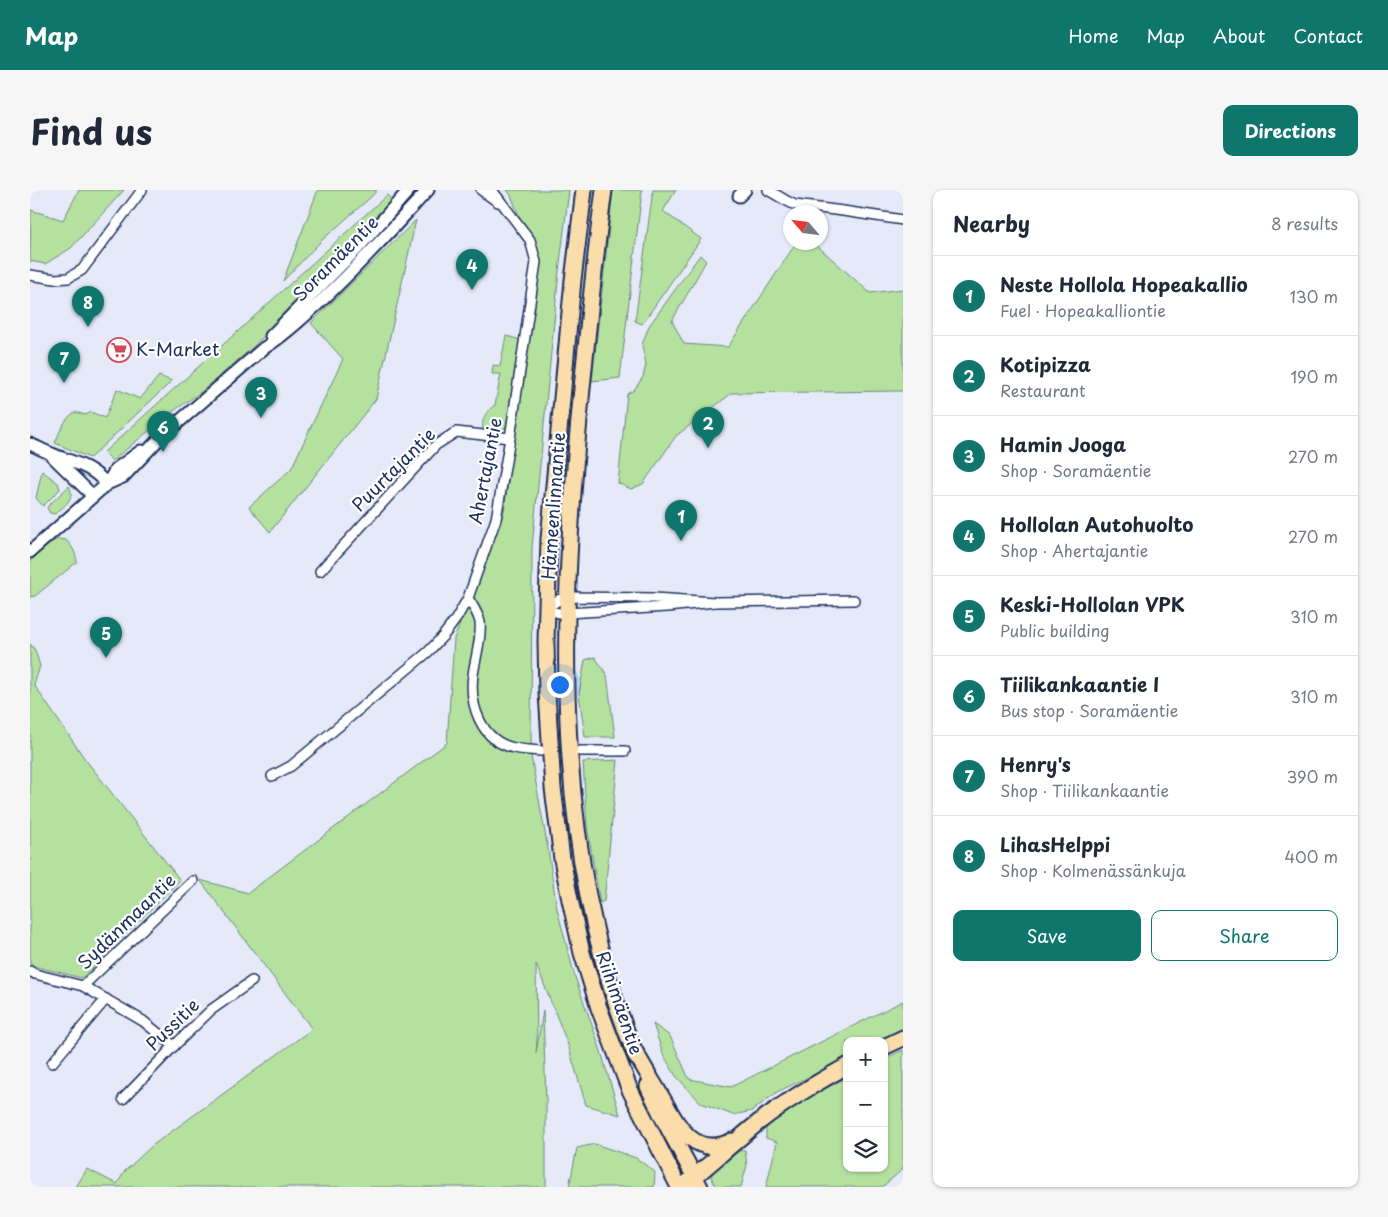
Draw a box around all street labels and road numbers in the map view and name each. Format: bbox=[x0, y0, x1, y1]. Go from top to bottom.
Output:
street label: Soramäentie bbox=[286, 209, 384, 307]
street label: Ahertajantie bbox=[461, 415, 508, 526]
street label: Puurtajantie bbox=[345, 421, 441, 517]
street label: Hämeenlinnantie bbox=[534, 431, 571, 581]
street label: Sydänmaantie bbox=[71, 867, 181, 975]
street label: Riihimäentie bbox=[590, 947, 651, 1058]
street label: Pussitie bbox=[139, 992, 205, 1056]

